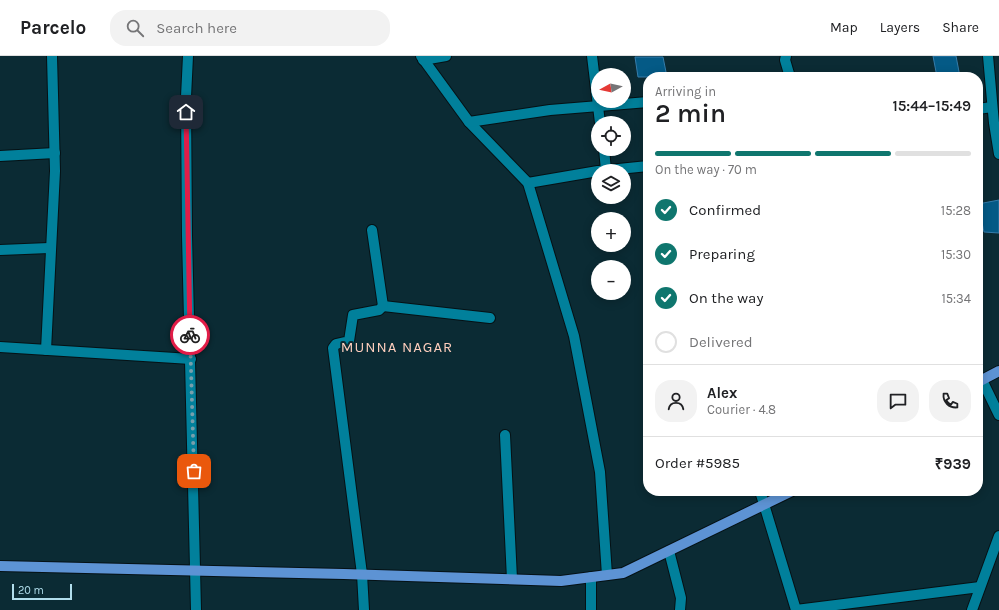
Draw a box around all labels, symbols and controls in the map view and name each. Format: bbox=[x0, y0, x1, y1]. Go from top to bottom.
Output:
search box bbox=[110, 10, 390, 46]
text: Parcelo bbox=[20, 17, 86, 39]
icon: search bbox=[124, 17, 146, 39]
text: Search here bbox=[156, 19, 237, 37]
text: Map bbox=[830, 19, 858, 36]
text: Layers bbox=[880, 19, 920, 36]
text: Share bbox=[942, 19, 979, 36]
north arrow bbox=[591, 68, 631, 108]
map controls bbox=[591, 68, 631, 300]
text: Arriving in bbox=[655, 84, 716, 99]
pin bbox=[169, 95, 203, 129]
text: 15:44–15:49 bbox=[892, 97, 971, 115]
text: 2 min bbox=[655, 98, 726, 129]
icon: home bbox=[175, 101, 197, 123]
button: locate bbox=[591, 116, 631, 156]
text: On the way · 70 m bbox=[655, 162, 757, 177]
button: layers bbox=[591, 164, 631, 204]
icon: check bbox=[655, 199, 677, 221]
text: Confirmed bbox=[689, 201, 761, 219]
text: 15:28 bbox=[941, 203, 971, 218]
button: + bbox=[591, 212, 631, 252]
icon: check bbox=[655, 243, 677, 265]
text: Preparing bbox=[689, 245, 755, 263]
text: 15:30 bbox=[941, 247, 971, 262]
button: − bbox=[591, 260, 631, 300]
icon: check bbox=[655, 287, 677, 309]
text: On the way bbox=[689, 289, 763, 307]
text: 15:34 bbox=[941, 291, 971, 306]
courier bbox=[170, 315, 210, 355]
icon: bike bbox=[179, 324, 201, 346]
text: Delivered bbox=[689, 333, 753, 351]
district label: MUNNA NAGAR bbox=[341, 338, 453, 356]
button: person bbox=[655, 380, 697, 422]
button: chat bbox=[877, 380, 919, 422]
button: phone bbox=[929, 380, 971, 422]
text: Alex bbox=[707, 384, 737, 402]
text: Courier · 4.8 bbox=[707, 402, 776, 417]
pin bbox=[177, 454, 211, 488]
text: Order #5985 bbox=[655, 454, 740, 472]
text: ₹939 bbox=[935, 455, 971, 473]
icon: bag bbox=[183, 460, 205, 482]
scale bar bbox=[12, 582, 72, 601]
text: 20 m bbox=[18, 584, 44, 597]

